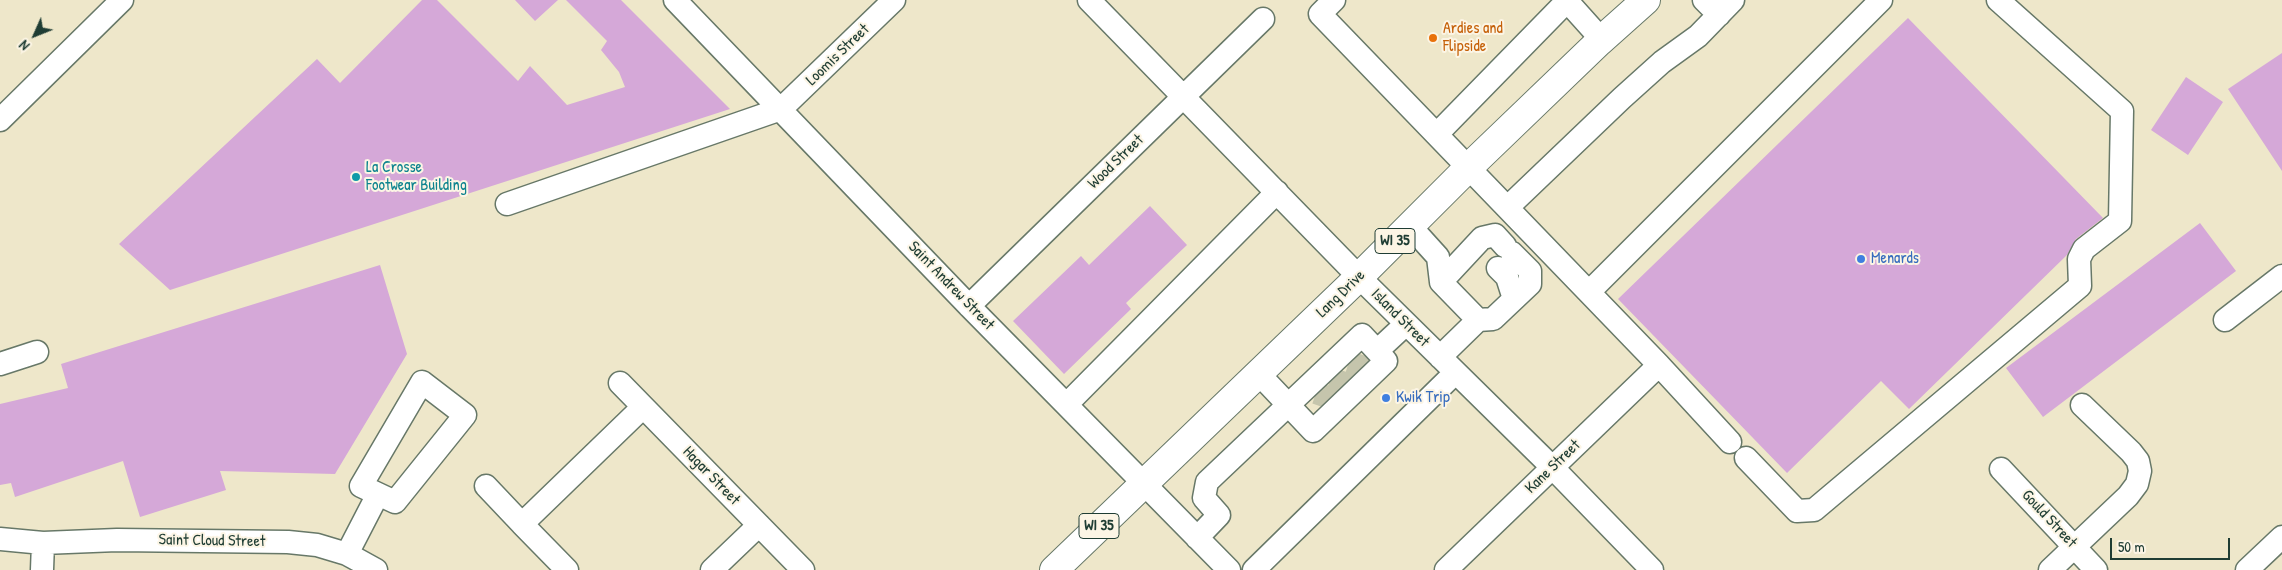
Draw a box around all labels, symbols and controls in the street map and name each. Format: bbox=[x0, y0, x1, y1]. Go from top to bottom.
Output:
north arrow bbox=[10, 10, 60, 60]
place label: Ardies and Flipside bbox=[1443, 19, 1503, 57]
street label: Loomis Street bbox=[802, 20, 874, 90]
marker: Ardies and Flipside bbox=[1427, 32, 1439, 44]
text: N bbox=[14, 36, 33, 55]
street label: Wood Street bbox=[1084, 131, 1148, 193]
place label: La Crosse Footwear Building bbox=[366, 158, 467, 196]
marker: La Crosse Footwear Building bbox=[350, 171, 362, 183]
road number: WI 35 bbox=[1375, 228, 1415, 254]
street label: Saint Andrew Street bbox=[904, 238, 998, 334]
place label: Menards bbox=[1871, 249, 1919, 269]
marker: Menards bbox=[1855, 253, 1867, 265]
street label: Lang Drive bbox=[1313, 266, 1369, 322]
street label: Island Street bbox=[1367, 285, 1433, 351]
place label: Kwik Trip bbox=[1396, 388, 1450, 408]
marker: Kwik Trip bbox=[1380, 392, 1392, 404]
street label: Kane Street bbox=[1521, 436, 1585, 498]
street label: Hagar Street bbox=[678, 443, 744, 509]
street label: Gould Street bbox=[2017, 486, 2081, 552]
road number: WI 35 bbox=[1079, 514, 1119, 538]
scale bar bbox=[2112, 528, 2232, 560]
street label: Saint Cloud Street bbox=[159, 530, 265, 552]
text: 50 m bbox=[2118, 536, 2145, 557]

